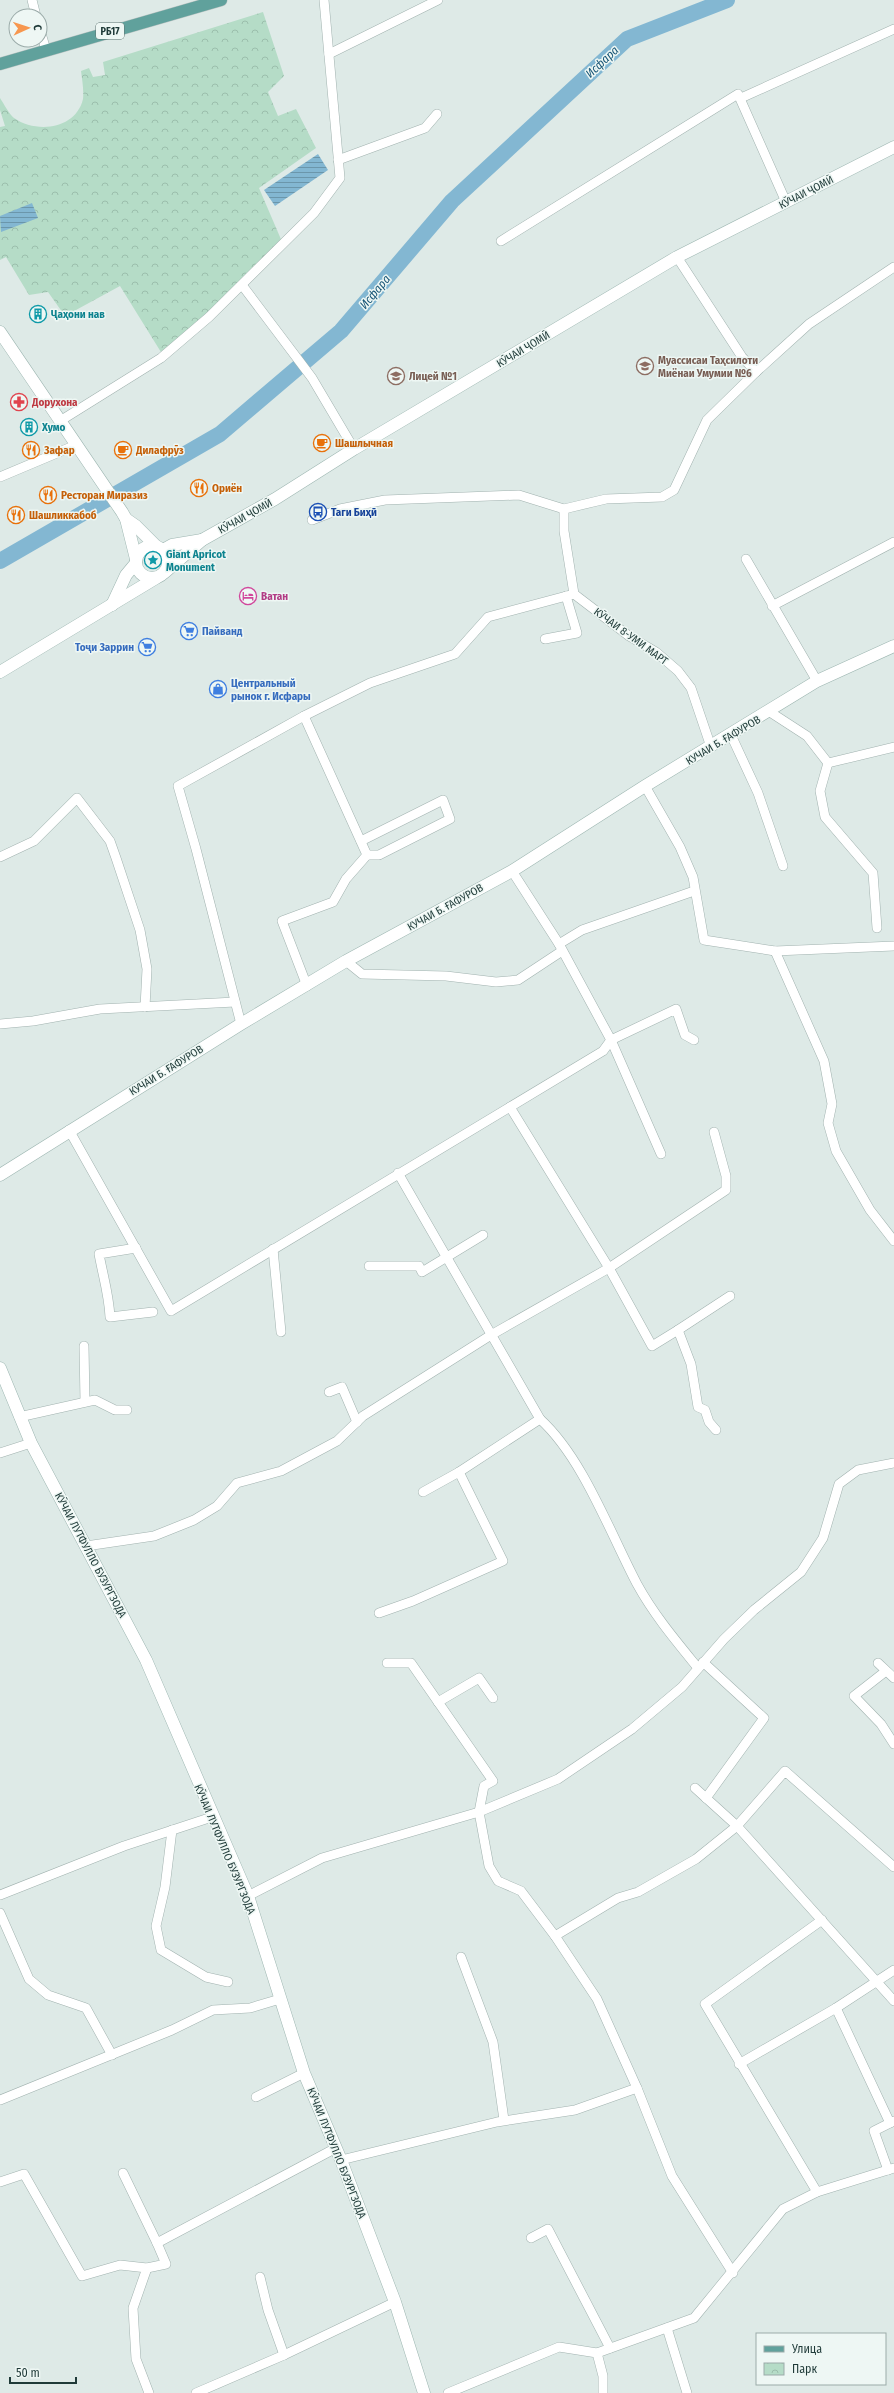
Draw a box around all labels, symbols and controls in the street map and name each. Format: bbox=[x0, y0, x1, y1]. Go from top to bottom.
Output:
north arrow bbox=[8, 8, 48, 48]
road number: РБ17 bbox=[96, 23, 124, 39]
text: С bbox=[31, 24, 44, 31]
water label: Исфара bbox=[583, 43, 621, 81]
street label: КӮЧАИ ҶОМӢ bbox=[777, 173, 836, 212]
water label: Исфара bbox=[357, 272, 393, 312]
building icon: Ҷаҳони нав bbox=[28, 304, 48, 324]
place label: Ҷаҳони нав bbox=[51, 308, 105, 321]
street label: КӮЧАИ ҶОМӢ bbox=[494, 328, 552, 370]
place label: Муассисаи Таҳсилоти Миёнаи Умумии №6 bbox=[658, 354, 758, 380]
school or university icon: Муассисаи Таҳсилоти Миёнаи Умумии №6 bbox=[635, 356, 655, 376]
school or university icon: Лицей №1 bbox=[386, 366, 406, 386]
place label: Лицей №1 bbox=[409, 370, 457, 383]
pharmacy icon: Дорухона bbox=[9, 392, 29, 412]
place label: Дорухона bbox=[31, 396, 78, 409]
building icon: Хумо bbox=[19, 417, 39, 437]
place label: Хумо bbox=[41, 421, 66, 434]
cafe icon: Шашлычная bbox=[312, 433, 332, 453]
place label: Шашлычная bbox=[335, 437, 393, 450]
restaurant icon: Зафар bbox=[21, 440, 41, 460]
cafe icon: Дилафрӯз bbox=[113, 440, 133, 460]
place label: Зафар bbox=[43, 444, 75, 457]
place label: Дилафрӯз bbox=[135, 444, 184, 457]
restaurant icon: Ориён bbox=[189, 478, 209, 498]
place label: Ориён bbox=[212, 482, 242, 495]
restaurant icon: Ресторан Миразиз bbox=[38, 485, 58, 505]
place label: Ресторан Миразиз bbox=[61, 489, 148, 502]
street label: КӮЧАИ ҶОМӢ bbox=[216, 496, 275, 537]
bus stop icon: Таги Биҳӣ bbox=[308, 502, 328, 522]
restaurant icon: Шашликкабоб bbox=[6, 505, 26, 525]
place label: Таги Биҳӣ bbox=[331, 506, 377, 519]
place label: Шашликкабоб bbox=[29, 509, 97, 522]
place label: Giant Apricot Monument bbox=[166, 548, 226, 574]
place icon: Giant Apricot Monument bbox=[143, 550, 163, 570]
hotel icon: Ватан bbox=[238, 586, 258, 606]
place label: Ватан bbox=[261, 590, 288, 603]
street label: КӮЧАИ 8-УМИ МАРТ bbox=[591, 605, 671, 668]
supermarket icon: Пайванд bbox=[179, 621, 199, 641]
place label: Пайванд bbox=[202, 625, 243, 638]
supermarket icon: Тоҷи Заррин bbox=[137, 637, 157, 657]
place label: Тоҷи Заррин bbox=[75, 641, 134, 654]
place label: Центральный рынок г. Исфары bbox=[231, 677, 311, 703]
shop icon: Центральный рынок г. Исфары bbox=[208, 679, 228, 699]
street label: КУЧАИ Б. ҒАФУРОВ bbox=[684, 713, 763, 768]
street label: КУЧАИ Б. ҒАФУРОВ bbox=[405, 881, 485, 934]
street label: КУЧАИ Б. ҒАФУРОВ bbox=[127, 1042, 206, 1098]
street label: КӮЧАИ ЛУТФУЛЛО БУЗУРГЗОДА bbox=[52, 1490, 129, 1620]
street label: КӮЧАИ ЛУТФУЛЛО БУЗУРГЗОДА bbox=[191, 1782, 258, 1916]
street label: КӮЧАИ ЛУТФУЛЛО БУЗУРГЗОДА bbox=[304, 2086, 369, 2221]
legend bbox=[756, 2333, 886, 2385]
text: Улица bbox=[791, 2342, 822, 2356]
scale bar bbox=[10, 2359, 76, 2385]
text: Парк bbox=[792, 2362, 818, 2376]
text: 50 m bbox=[16, 2366, 40, 2380]

